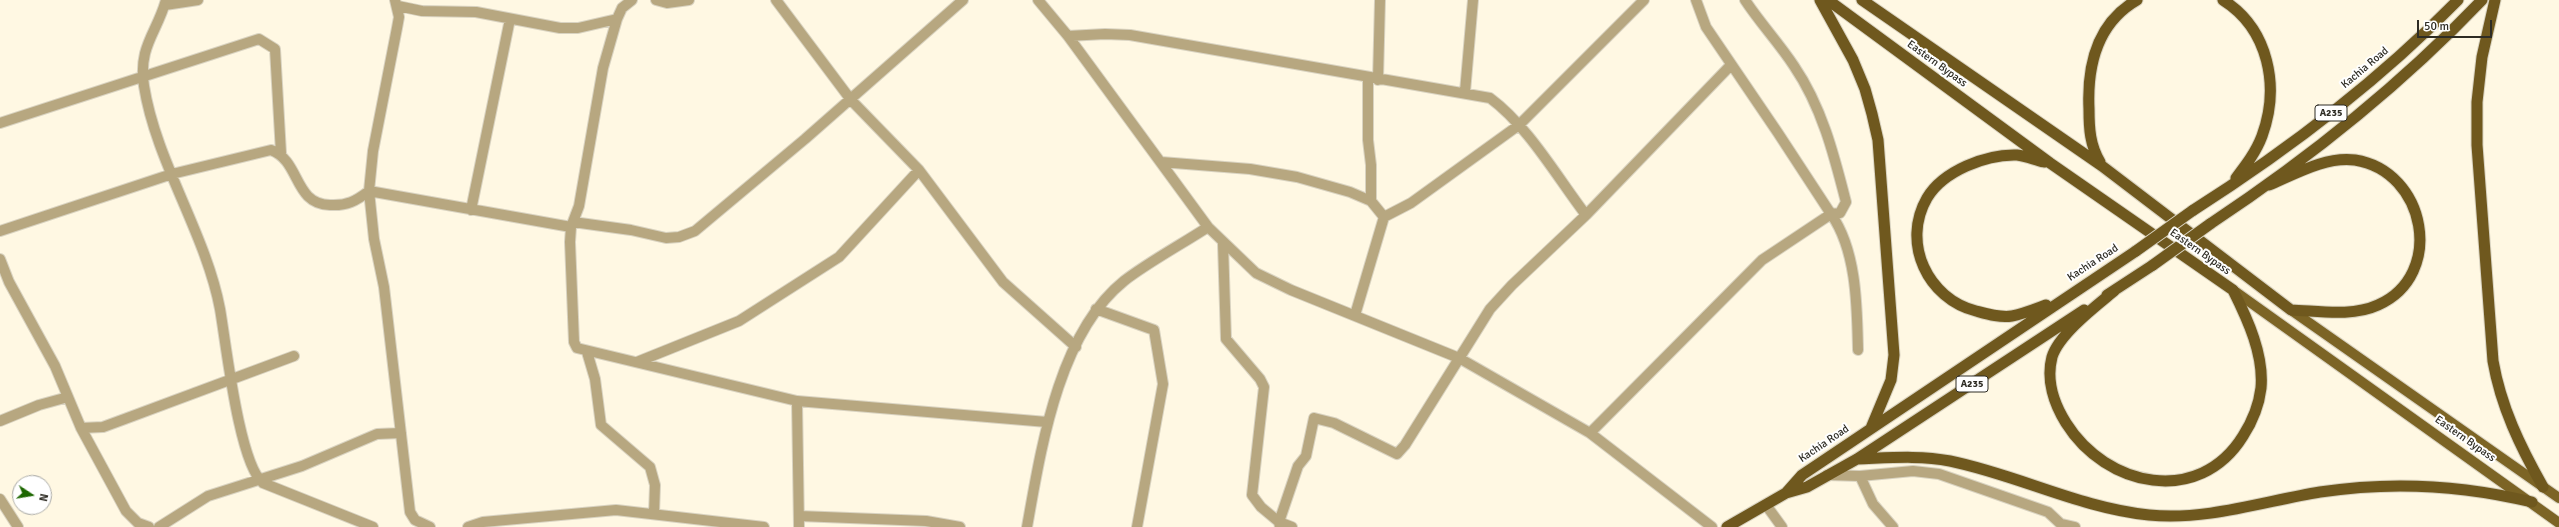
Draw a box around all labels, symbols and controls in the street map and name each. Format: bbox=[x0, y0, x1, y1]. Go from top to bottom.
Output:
scale bar bbox=[2419, 12, 2494, 38]
text: 50 m bbox=[2424, 19, 2449, 34]
street label: Eastern Bypass bbox=[1904, 38, 1970, 90]
street label: Kachia Road bbox=[2339, 44, 2391, 92]
road number: A235 bbox=[2315, 105, 2347, 121]
street label: Eastern Bypass bbox=[2167, 226, 2233, 278]
street label: Kachia Road bbox=[2065, 242, 2121, 284]
road number: A235 bbox=[1956, 376, 1988, 392]
street label: Eastern Bypass bbox=[2432, 413, 2498, 465]
street label: Kachia Road bbox=[1796, 422, 1852, 466]
north arrow bbox=[12, 475, 52, 515]
text: N bbox=[36, 492, 50, 502]

